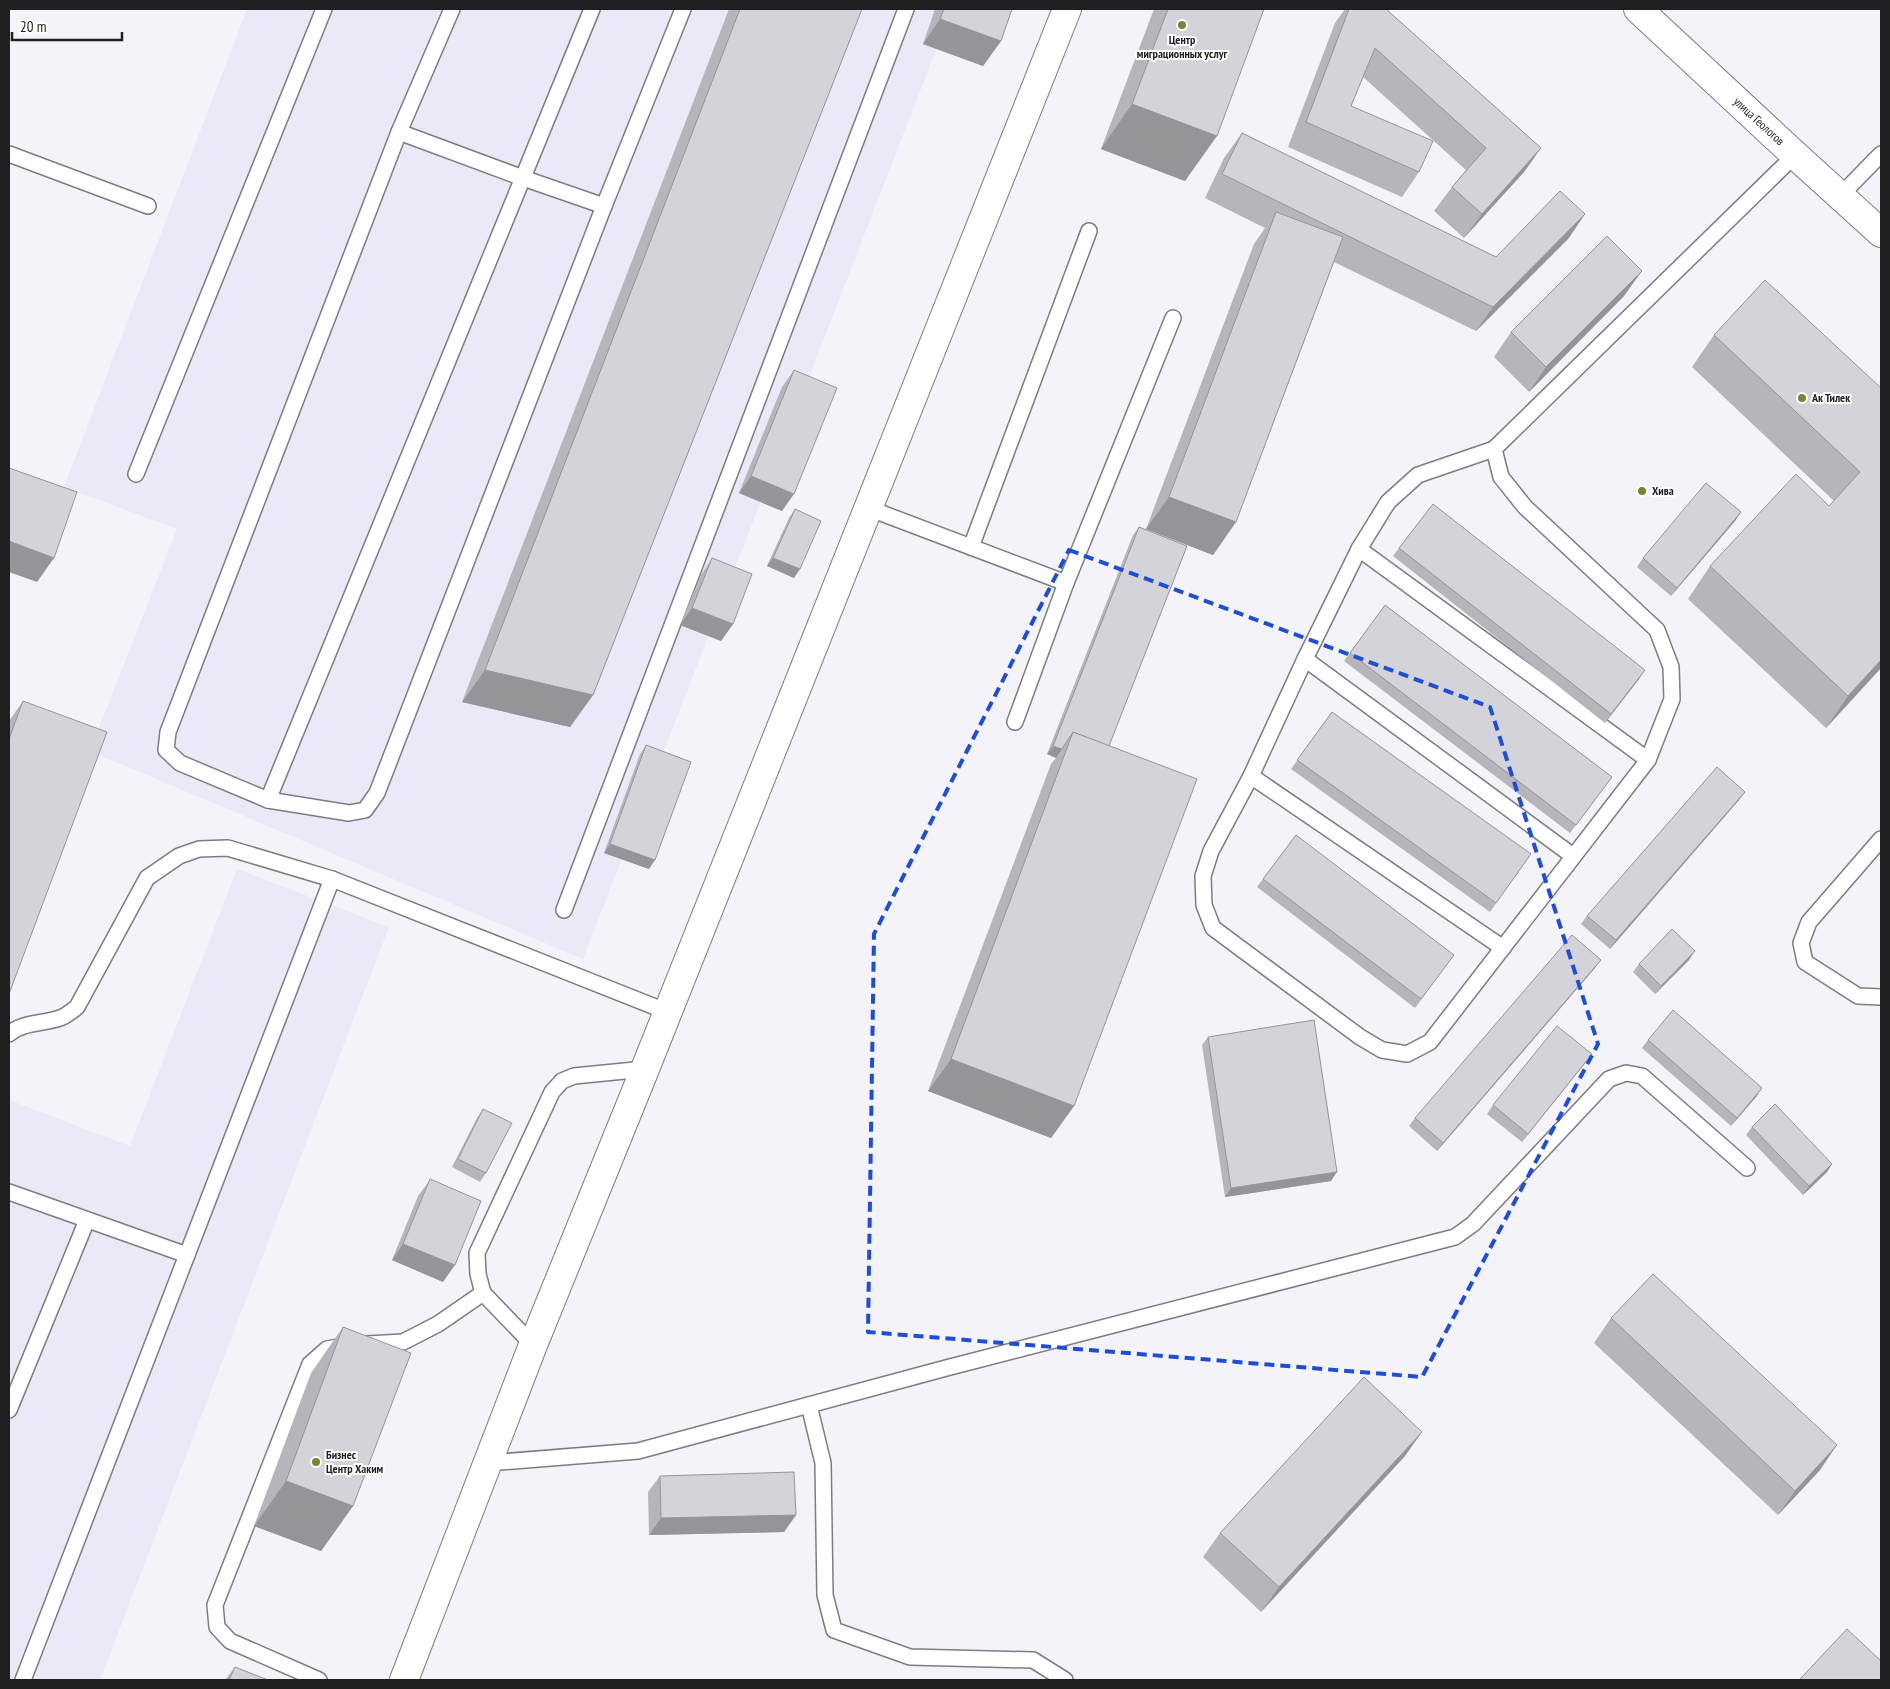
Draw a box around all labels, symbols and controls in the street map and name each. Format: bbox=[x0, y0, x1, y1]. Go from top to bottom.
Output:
scale bar bbox=[12, 10, 122, 42]
text: 20 m bbox=[20, 17, 46, 36]
marker: Центр миграционных услуг bbox=[1176, 19, 1188, 31]
place label: Центр миграционных услуг bbox=[1137, 32, 1228, 61]
street label: улица Геологов bbox=[1731, 94, 1788, 148]
place label: Ак Тилек bbox=[1811, 390, 1850, 405]
marker: Ак Тилек bbox=[1796, 392, 1808, 404]
place label: Хива bbox=[1652, 483, 1674, 498]
marker: Хива bbox=[1636, 485, 1648, 497]
place label: Бизнес Центр Хаким bbox=[326, 1447, 384, 1476]
marker: Бизнес Центр Хаким bbox=[310, 1456, 322, 1468]

